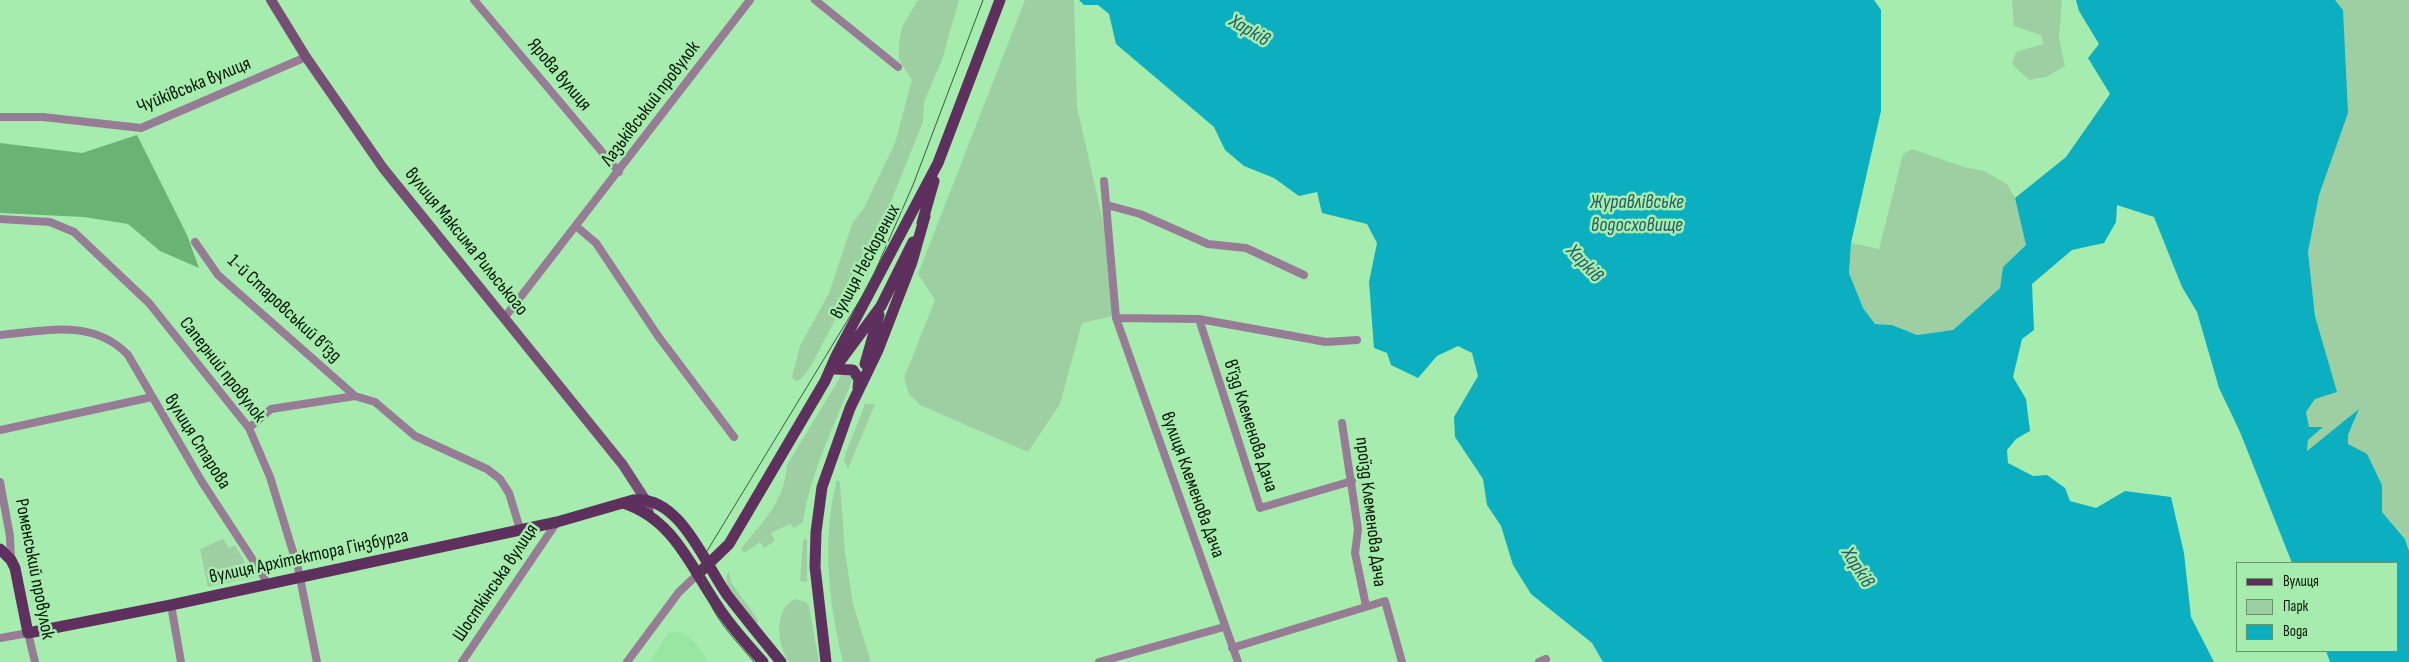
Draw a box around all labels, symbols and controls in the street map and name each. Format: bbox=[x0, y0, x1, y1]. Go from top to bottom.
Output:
water label: Харків bbox=[1224, 10, 1274, 52]
street label: Ярова вулиця bbox=[522, 34, 596, 116]
street label: Лазьківський провулок bbox=[597, 37, 705, 171]
street label: Чуйківська вулиця bbox=[134, 53, 254, 119]
street label: вулиця Максима Рильського bbox=[399, 164, 533, 320]
water label: Журавлівське водосховище bbox=[1590, 191, 1684, 238]
street label: вулиця Нескорених bbox=[826, 201, 906, 323]
water label: Харків bbox=[1560, 240, 1608, 288]
street label: 1-й Старовський в’їзд bbox=[222, 250, 346, 368]
street label: Саперний провулок bbox=[174, 313, 270, 427]
street label: в'їзд Клеменова Дача bbox=[1218, 357, 1282, 495]
street label: вулиця Старова bbox=[159, 390, 235, 494]
street label: вулиця Клеменова Дача bbox=[1155, 409, 1229, 561]
street label: проїзд Клеменова Дача bbox=[1350, 436, 1390, 588]
street label: Роменський провулок bbox=[9, 497, 59, 641]
street label: Шосткінська вулиця bbox=[448, 520, 544, 646]
street label: вулиця Архітектора Гінзбурга bbox=[207, 525, 411, 589]
water label: Харків bbox=[1835, 543, 1879, 593]
legend bbox=[2236, 562, 2399, 652]
text: Вулиця bbox=[2283, 572, 2319, 591]
text: Парк bbox=[2283, 597, 2308, 616]
text: Вода bbox=[2283, 622, 2308, 641]

